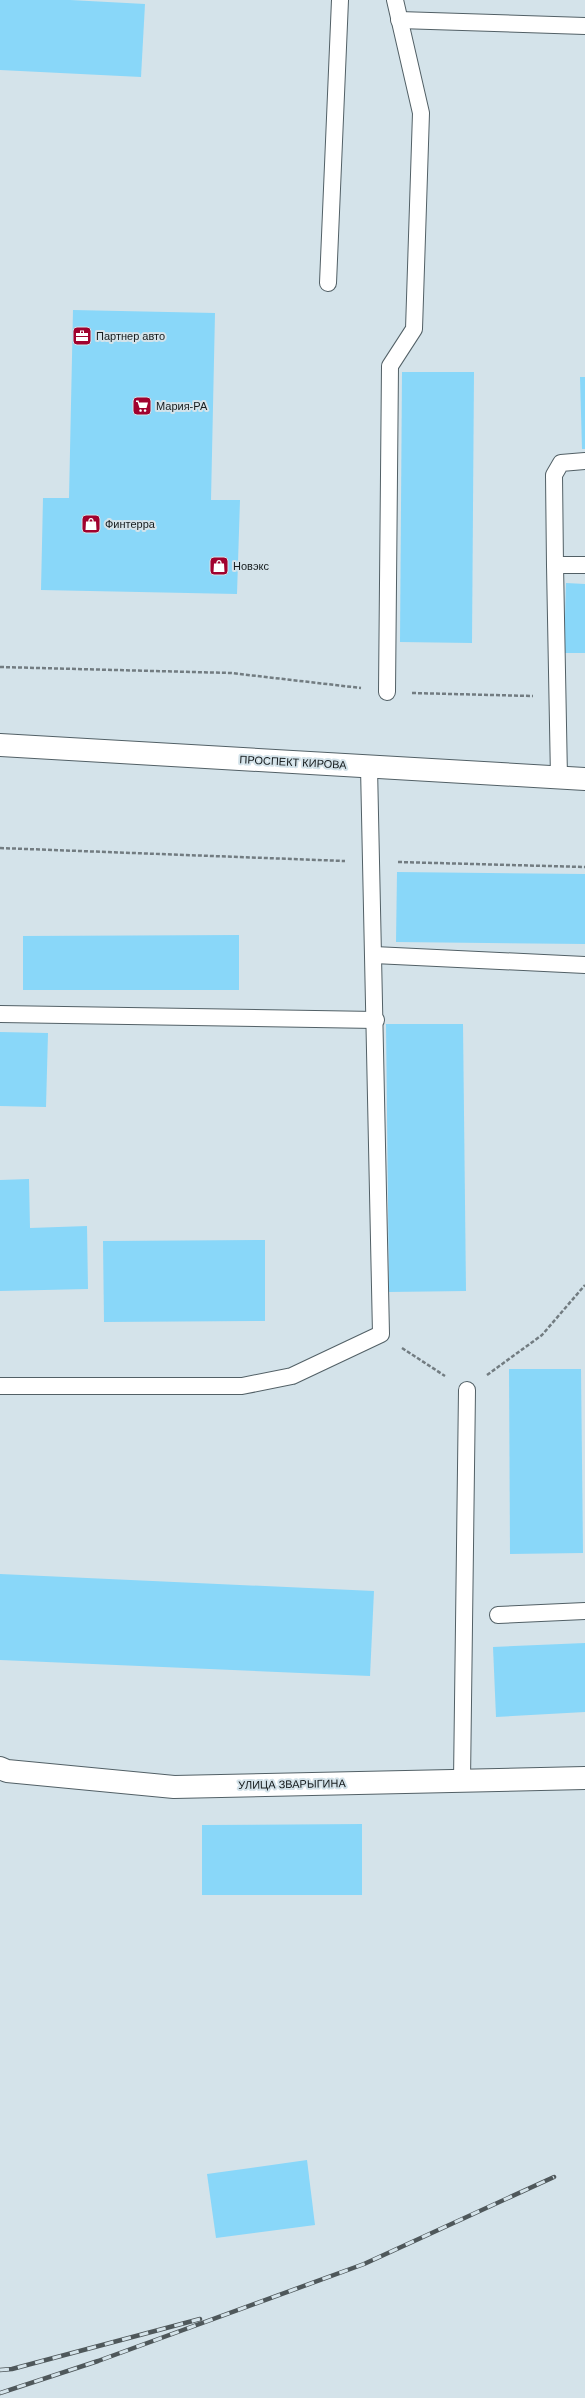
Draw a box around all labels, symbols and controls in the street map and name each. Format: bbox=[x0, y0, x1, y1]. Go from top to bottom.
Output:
office icon: Партнер авто bbox=[71, 325, 93, 347]
place label: Партнер авто bbox=[96, 330, 165, 342]
supermarket icon: Мария-РА bbox=[131, 395, 153, 417]
place label: Мария-РА bbox=[156, 400, 208, 412]
shop icon: Финтерра bbox=[80, 513, 102, 535]
place label: Финтерра bbox=[105, 518, 156, 530]
shop icon: Новэкс bbox=[208, 555, 230, 577]
place label: Новэкс bbox=[233, 560, 269, 572]
street label: ПРОСПЕКТ КИРОВА bbox=[239, 753, 348, 771]
street label: УЛИЦА ЗВАРЫГИНА bbox=[238, 1777, 346, 1791]

